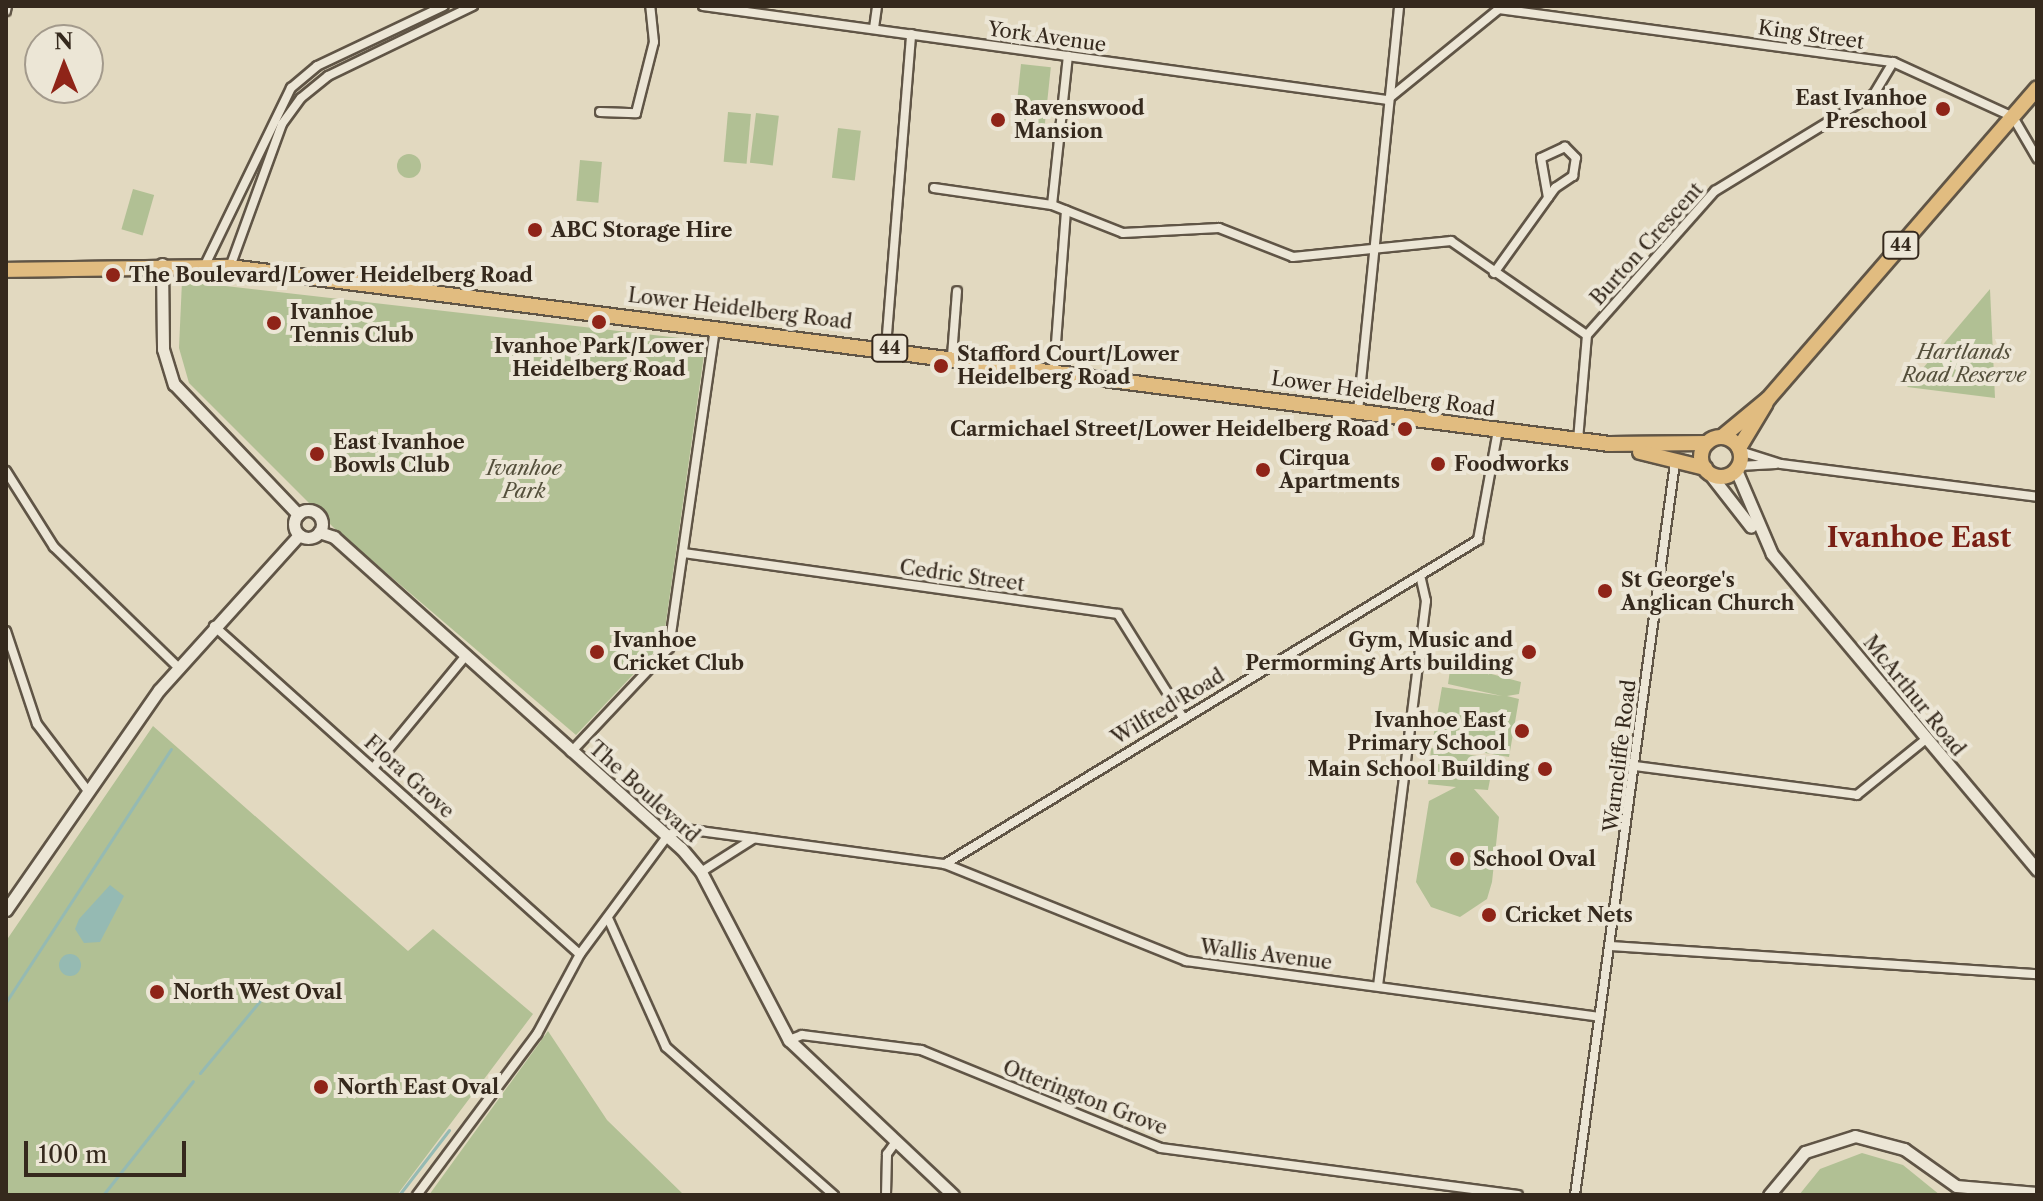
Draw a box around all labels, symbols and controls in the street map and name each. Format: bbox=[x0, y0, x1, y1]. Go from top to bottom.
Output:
street label: King Street bbox=[1756, 16, 1866, 54]
street label: York Avenue bbox=[986, 17, 1108, 57]
north arrow bbox=[24, 24, 104, 104]
text: N bbox=[54, 28, 73, 55]
place label: East Ivanhoe Preschool bbox=[1795, 86, 1927, 133]
place label: Ravenswood Mansion bbox=[1014, 96, 1145, 143]
marker: East Ivanhoe Preschool bbox=[1934, 100, 1952, 118]
marker: Ravenswood Mansion bbox=[989, 111, 1007, 129]
street label: Burton Crescent bbox=[1586, 178, 1708, 310]
place label: ABC Storage Hire bbox=[551, 218, 732, 242]
marker: ABC Storage Hire bbox=[526, 221, 544, 239]
road number: 44 bbox=[1881, 231, 1921, 259]
place label: The Boulevard/Lower Heidelberg Road bbox=[129, 263, 533, 287]
marker: The Boulevard/Lower Heidelberg Road bbox=[104, 266, 122, 284]
street label: Lower Heidelberg Road bbox=[626, 283, 854, 335]
place label: Ivanhoe Tennis Club bbox=[290, 300, 414, 347]
marker: Ivanhoe Park/Lower Heidelberg Road bbox=[590, 313, 608, 331]
marker: Ivanhoe Tennis Club bbox=[265, 314, 283, 332]
place label: Ivanhoe Park/Lower Heidelberg Road bbox=[494, 334, 704, 381]
road number: 44 bbox=[870, 334, 910, 362]
park label: Hartlands Road Reserve bbox=[1902, 341, 2026, 388]
place label: Stafford Court/Lower Heidelberg Road bbox=[957, 342, 1179, 389]
marker: Stafford Court/Lower Heidelberg Road bbox=[932, 357, 950, 375]
street label: Lower Heidelberg Road bbox=[1269, 366, 1497, 422]
place label: Carmichael Street/Lower Heidelberg Road bbox=[950, 417, 1389, 441]
marker: Carmichael Street/Lower Heidelberg Road bbox=[1396, 420, 1414, 438]
place label: East Ivanhoe Bowls Club bbox=[333, 430, 465, 477]
marker: East Ivanhoe Bowls Club bbox=[308, 445, 326, 463]
place label: Cirqua Apartments bbox=[1279, 446, 1400, 493]
place label: Foodworks bbox=[1454, 452, 1569, 476]
marker: Foodworks bbox=[1429, 455, 1447, 473]
park label: Ivanhoe Park bbox=[487, 457, 561, 504]
marker: Cirqua Apartments bbox=[1254, 461, 1272, 479]
district label: Ivanhoe East bbox=[1827, 520, 2011, 554]
street label: Cedric Street bbox=[898, 555, 1026, 597]
place label: St George's Anglican Church bbox=[1621, 568, 1794, 615]
marker: St George's Anglican Church bbox=[1596, 582, 1614, 600]
place label: Ivanhoe Cricket Club bbox=[613, 628, 744, 675]
place label: Gym, Music and Permorming Arts building bbox=[1245, 628, 1513, 675]
street label: McArthur Road bbox=[1858, 631, 1970, 761]
marker: Ivanhoe Cricket Club bbox=[588, 643, 606, 661]
marker: Gym, Music and Permorming Arts building bbox=[1520, 643, 1538, 661]
street label: Wilfred Road bbox=[1107, 664, 1229, 750]
street label: Warncliffe Road bbox=[1599, 678, 1641, 834]
place label: Ivanhoe East Primary School bbox=[1347, 708, 1506, 755]
marker: Ivanhoe East Primary School bbox=[1513, 722, 1531, 740]
street label: Flora Grove bbox=[359, 730, 459, 824]
street label: The Boulevard bbox=[584, 736, 704, 848]
place label: Main School Building bbox=[1307, 757, 1529, 781]
marker: Main School Building bbox=[1536, 760, 1554, 778]
place label: School Oval bbox=[1473, 847, 1596, 871]
marker: School Oval bbox=[1448, 850, 1466, 868]
place label: Cricket Nets bbox=[1505, 903, 1633, 927]
marker: Cricket Nets bbox=[1480, 906, 1498, 924]
street label: Wallis Avenue bbox=[1198, 935, 1334, 975]
place label: North West Oval bbox=[173, 980, 343, 1004]
marker: North West Oval bbox=[148, 983, 166, 1001]
street label: Otterington Grove bbox=[999, 1056, 1171, 1140]
place label: North East Oval bbox=[337, 1075, 499, 1099]
marker: North East Oval bbox=[312, 1078, 330, 1096]
scale bar bbox=[28, 1125, 190, 1175]
text: 100 m bbox=[38, 1140, 107, 1169]

